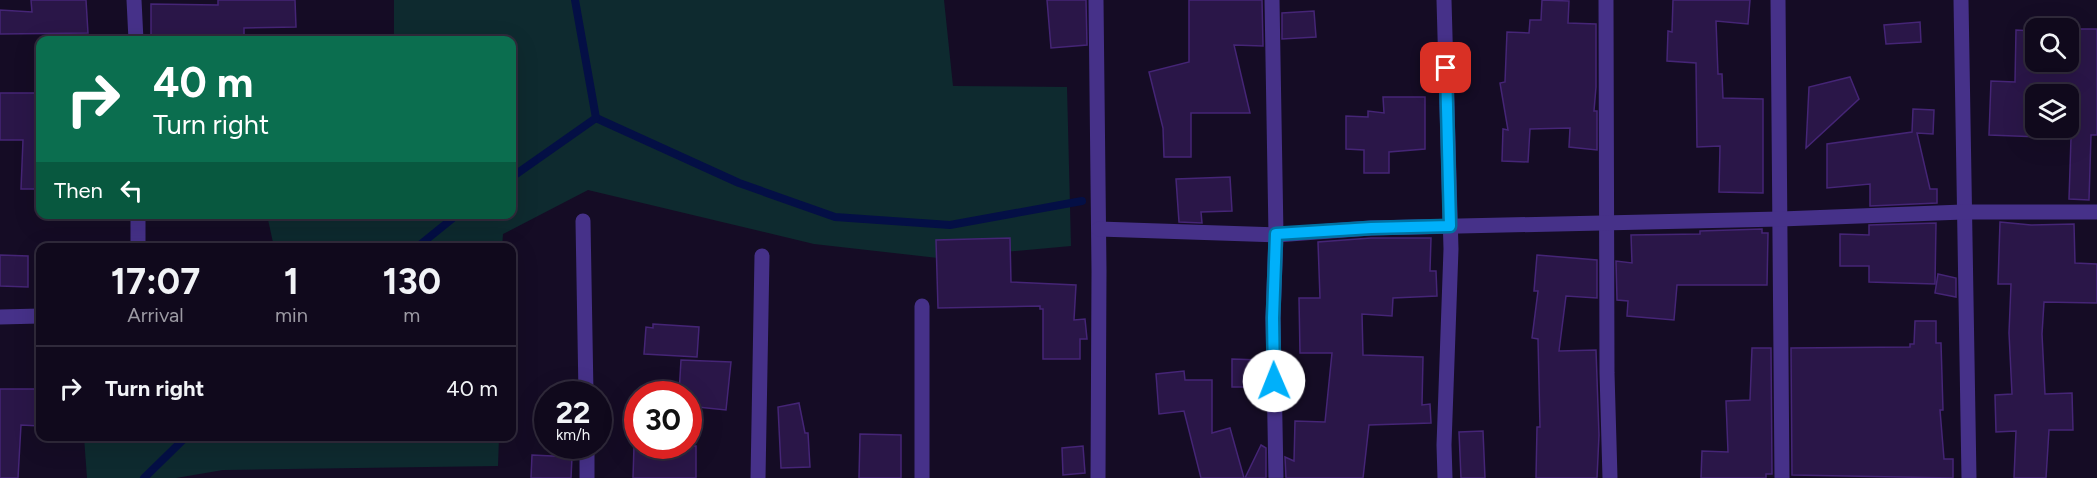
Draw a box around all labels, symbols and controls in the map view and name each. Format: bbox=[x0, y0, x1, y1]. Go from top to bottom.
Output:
map controls bbox=[2025, 18, 2079, 138]
button: search bbox=[2025, 18, 2079, 72]
pin bbox=[1420, 42, 1471, 93]
icon: arrive bbox=[1429, 51, 1462, 84]
text: 40 m bbox=[153, 57, 253, 108]
icon: right bbox=[54, 60, 132, 138]
button: layers bbox=[2025, 84, 2079, 138]
text: Turn right bbox=[153, 108, 269, 141]
icon: left bbox=[115, 174, 148, 207]
text: Then bbox=[54, 177, 103, 204]
text: 17:07 bbox=[111, 260, 200, 303]
text: 1 bbox=[284, 260, 299, 303]
text: 130 bbox=[383, 260, 441, 303]
text: Arrival bbox=[127, 303, 184, 327]
text: min bbox=[275, 303, 308, 327]
text: m bbox=[403, 303, 420, 327]
position arrow bbox=[1242, 349, 1306, 413]
icon: right bbox=[54, 372, 87, 405]
text: Turn right bbox=[105, 375, 204, 402]
text: 40 m bbox=[446, 375, 498, 402]
speed limit sign: 30 bbox=[624, 381, 702, 459]
text: 22 bbox=[556, 394, 590, 431]
text: km/h bbox=[556, 426, 590, 444]

